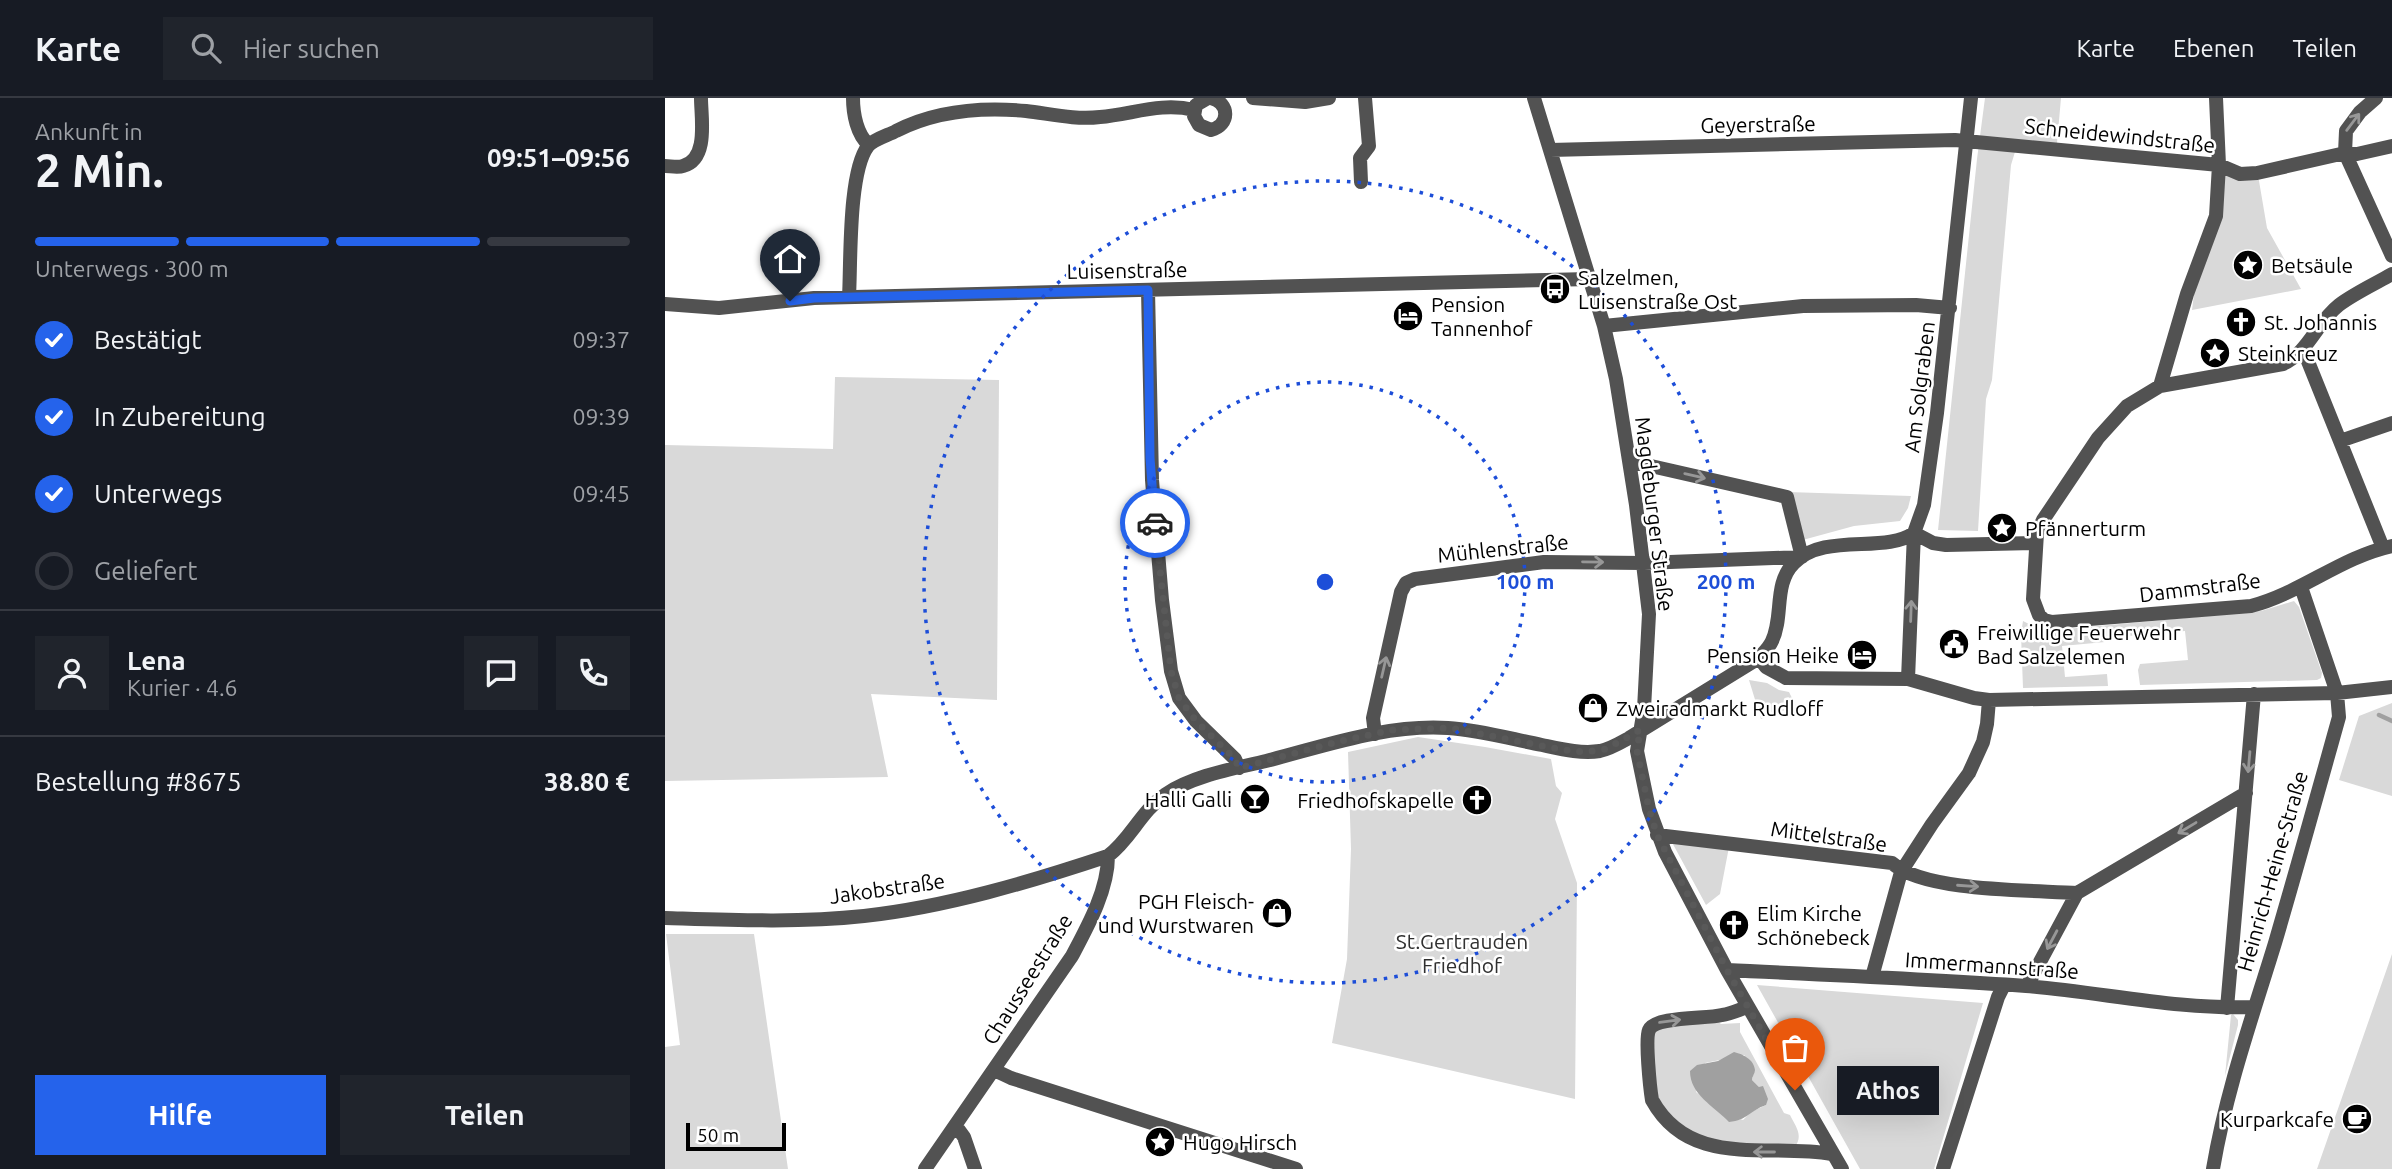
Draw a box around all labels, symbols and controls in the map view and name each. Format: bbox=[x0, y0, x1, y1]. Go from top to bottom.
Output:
search box bbox=[163, 17, 653, 80]
icon: search bbox=[187, 29, 225, 67]
text: Karte bbox=[35, 30, 121, 67]
text: Hier suchen bbox=[243, 34, 380, 63]
text: Karte bbox=[2076, 35, 2135, 62]
text: Ebenen bbox=[2173, 35, 2254, 62]
text: Teilen bbox=[2292, 35, 2357, 62]
street label: Geyerstraße bbox=[1700, 111, 1816, 137]
street label: Schneidewindstraße bbox=[2024, 113, 2216, 157]
one-way arrow bbox=[2346, 113, 2361, 132]
text: Ankunft in bbox=[35, 119, 143, 144]
text: 09:51–09:56 bbox=[487, 143, 630, 172]
text: 2 Min. bbox=[35, 144, 164, 196]
pin bbox=[760, 229, 820, 301]
icon: home bbox=[771, 240, 809, 278]
place icon: Betsäule bbox=[2231, 248, 2265, 282]
place label: Betsäule bbox=[2271, 253, 2353, 277]
text: Unterwegs · 300 m bbox=[35, 256, 229, 281]
street label: Luisenstraße bbox=[1066, 257, 1188, 283]
place label: Salzelmen, Luisenstraße Ost bbox=[1578, 265, 1737, 313]
bus stop icon: Salzelmen, Luisenstraße Ost bbox=[1538, 272, 1572, 306]
place label: Pension Tannenhof bbox=[1431, 292, 1533, 340]
hotel icon: Pension Tannenhof bbox=[1391, 299, 1425, 333]
church icon: St. Johannis bbox=[2224, 305, 2258, 339]
place label: St. Johannis bbox=[2264, 310, 2377, 334]
street label: Am Solgraben bbox=[1899, 320, 1939, 454]
icon: check bbox=[35, 321, 73, 359]
text: Bestätigt bbox=[94, 325, 201, 354]
text: 09:37 bbox=[572, 327, 630, 352]
place icon: Steinkreuz bbox=[2198, 336, 2232, 370]
place label: Steinkreuz bbox=[2238, 341, 2338, 365]
icon: check bbox=[35, 398, 73, 436]
text: In Zubereitung bbox=[94, 402, 266, 431]
text: 09:39 bbox=[572, 404, 630, 429]
street label: Magdeburger Straße bbox=[1631, 415, 1679, 613]
one-way arrow bbox=[1683, 470, 1706, 483]
icon: check bbox=[35, 475, 73, 513]
text: Unterwegs bbox=[94, 479, 222, 508]
text: 09:45 bbox=[572, 481, 630, 506]
courier bbox=[1120, 488, 1190, 558]
icon: car bbox=[1136, 504, 1174, 542]
place icon: Pfännerturm bbox=[1985, 511, 2019, 545]
place label: Pfännerturm bbox=[2025, 516, 2146, 540]
street label: Mühlenstraße bbox=[1436, 529, 1570, 567]
text: Geliefert bbox=[94, 556, 197, 585]
one-way arrow bbox=[1582, 556, 1605, 569]
street label: Dammstraße bbox=[2138, 568, 2262, 606]
text: 100 m bbox=[1496, 569, 1554, 593]
text: 200 m bbox=[1697, 569, 1755, 593]
centre of rings bbox=[1313, 570, 1337, 594]
one-way arrow bbox=[1904, 600, 1917, 623]
place label: Freiwillige Feuerwehr Bad Salzelemen bbox=[1977, 620, 2181, 668]
public building icon: Freiwillige Feuerwehr Bad Salzelemen bbox=[1937, 627, 1971, 661]
button: person bbox=[35, 636, 109, 710]
button: chat bbox=[464, 636, 538, 710]
button: phone bbox=[556, 636, 630, 710]
hotel icon: Pension Heike bbox=[1845, 638, 1879, 672]
place label: Pension Heike bbox=[1707, 643, 1839, 667]
text: Lena bbox=[127, 646, 186, 675]
one-way arrow bbox=[1378, 656, 1392, 679]
text: Kurier · 4.6 bbox=[127, 675, 238, 700]
shop icon: Zweiradmarkt Rudloff bbox=[1576, 691, 1610, 725]
place label: Zweiradmarkt Rudloff bbox=[1616, 696, 1824, 720]
one-way arrow bbox=[2242, 750, 2255, 773]
text: Bestellung #8675 bbox=[35, 767, 242, 796]
text: 38.80 € bbox=[544, 767, 630, 796]
street label: Heinrich-Heine-Straße bbox=[2232, 768, 2312, 974]
bar icon: Halli Galli bbox=[1238, 782, 1272, 816]
church icon: Friedhofskapelle bbox=[1460, 783, 1494, 817]
place label: Halli Galli bbox=[1145, 787, 1232, 811]
place label: Friedhofskapelle bbox=[1297, 788, 1454, 812]
street label: Mittelstraße bbox=[1769, 816, 1889, 856]
one-way arrow bbox=[2178, 821, 2198, 835]
street label: Jakobstraße bbox=[828, 868, 946, 908]
one-way arrow bbox=[1956, 880, 1979, 893]
place label: PGH Fleisch- und Wurstwaren bbox=[1098, 889, 1254, 937]
shop icon: PGH Fleisch- und Wurstwaren bbox=[1260, 896, 1294, 930]
place label: Elim Kirche Schönebeck bbox=[1757, 901, 1870, 949]
church icon: Elim Kirche Schönebeck bbox=[1717, 908, 1751, 942]
street label: Chausseestraße bbox=[977, 909, 1077, 1049]
park label: St.Gertrauden Friedhof bbox=[1396, 929, 1528, 977]
one-way arrow bbox=[2044, 929, 2058, 949]
street label: Immermannstraße bbox=[1904, 947, 2080, 983]
one-way arrow bbox=[1658, 1015, 1681, 1028]
pin bbox=[1765, 1018, 1825, 1090]
icon: bag bbox=[1776, 1029, 1814, 1067]
callout: Athos bbox=[1837, 1066, 1939, 1114]
button: Hilfe bbox=[35, 1075, 326, 1155]
button: Teilen bbox=[340, 1075, 630, 1155]
text: Athos bbox=[1856, 1078, 1920, 1103]
cafe icon: Kurparkcafe bbox=[2340, 1102, 2374, 1136]
place label: Kurparkcafe bbox=[2220, 1107, 2334, 1131]
scale bar bbox=[686, 1120, 786, 1152]
text: 50 m bbox=[697, 1124, 739, 1146]
place icon: Hugo Hirsch bbox=[1143, 1125, 1177, 1159]
place label: Hugo Hirsch bbox=[1183, 1130, 1297, 1154]
one-way arrow bbox=[1753, 1145, 1776, 1159]

